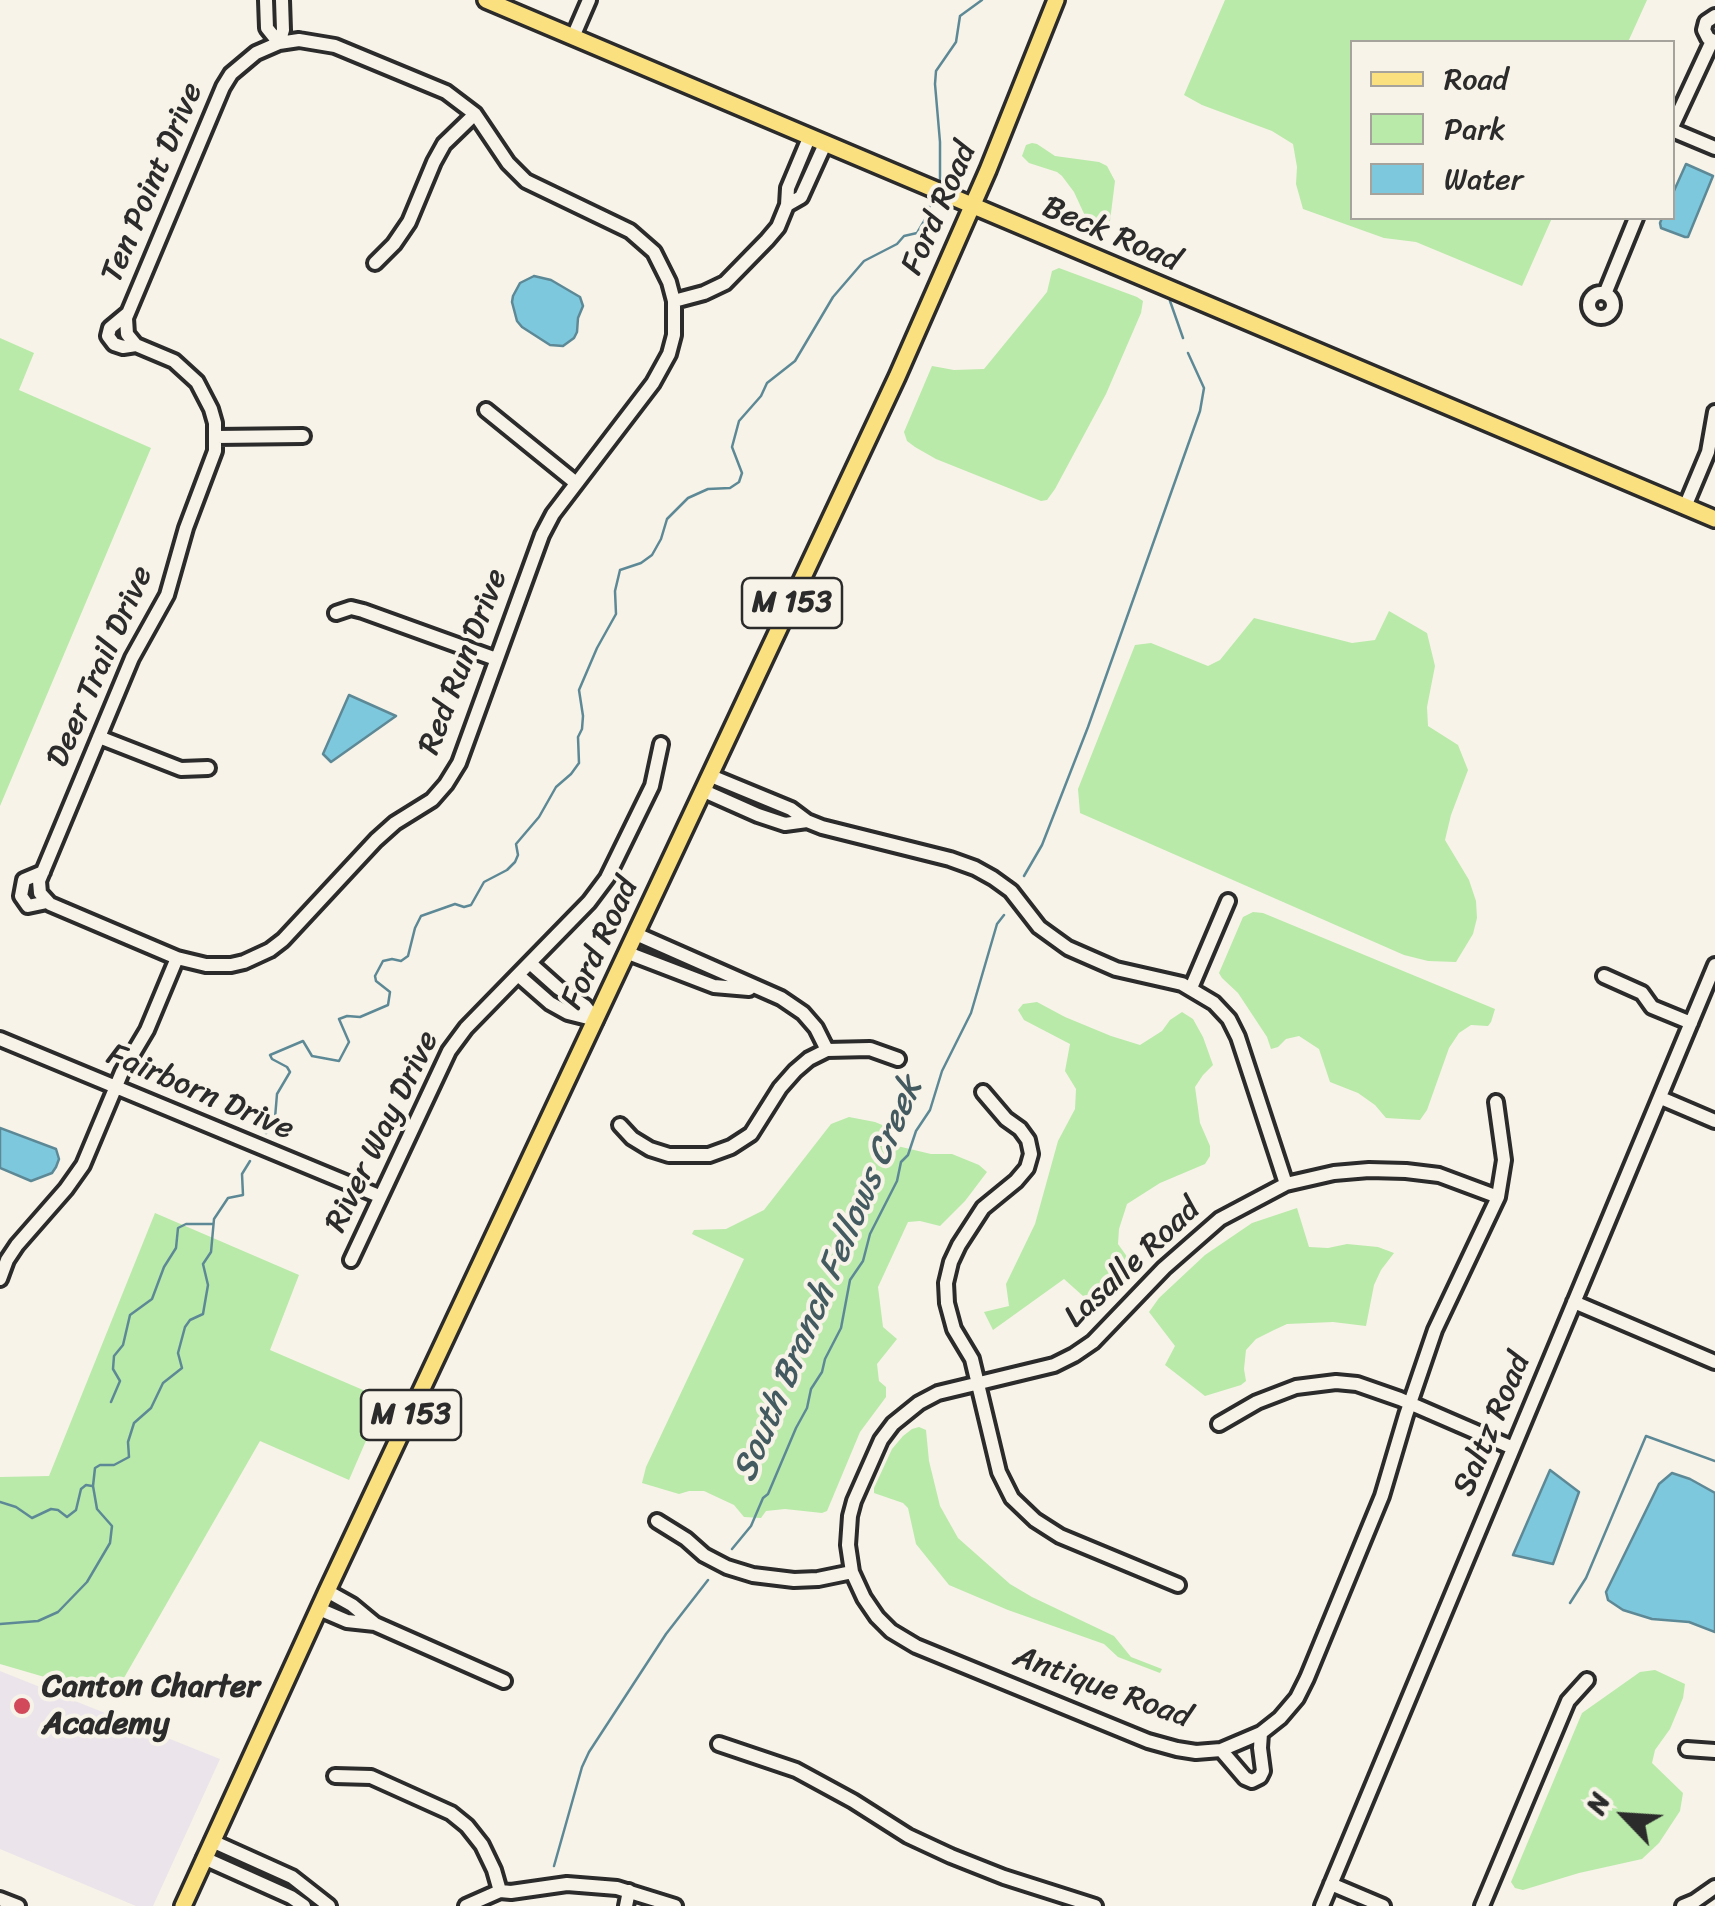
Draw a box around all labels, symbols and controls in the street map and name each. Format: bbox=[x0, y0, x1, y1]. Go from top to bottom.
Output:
legend bbox=[1350, 40, 1675, 220]
text: Road bbox=[1444, 52, 1508, 106]
street label: Ten Point Drive bbox=[94, 77, 212, 289]
text: Park bbox=[1444, 102, 1506, 156]
street label: Ford Road bbox=[894, 137, 986, 281]
text: Water bbox=[1444, 152, 1523, 206]
street label: Beck Road bbox=[1036, 189, 1186, 281]
street label: Deer Trail Drive bbox=[39, 560, 163, 774]
street label: Red Run Drive bbox=[411, 564, 517, 760]
road number: M 153 bbox=[742, 578, 842, 628]
street label: Ford Road bbox=[554, 872, 648, 1016]
street label: River Way Drive bbox=[318, 1025, 448, 1239]
street label: Fairborn Drive bbox=[101, 1036, 299, 1150]
water label: South Branch Fellows Creek bbox=[725, 1072, 933, 1488]
street label: Lasalle Road bbox=[1057, 1191, 1209, 1337]
street label: Saltz Road bbox=[1446, 1348, 1540, 1502]
road number: M 153 bbox=[361, 1390, 461, 1440]
street label: Antique Road bbox=[1008, 1638, 1196, 1738]
place label: Canton Charter Academy bbox=[42, 1669, 260, 1744]
marker: Canton Charter Academy bbox=[11, 1695, 33, 1717]
north arrow bbox=[1575, 1766, 1675, 1866]
text: N bbox=[1571, 1784, 1624, 1822]

